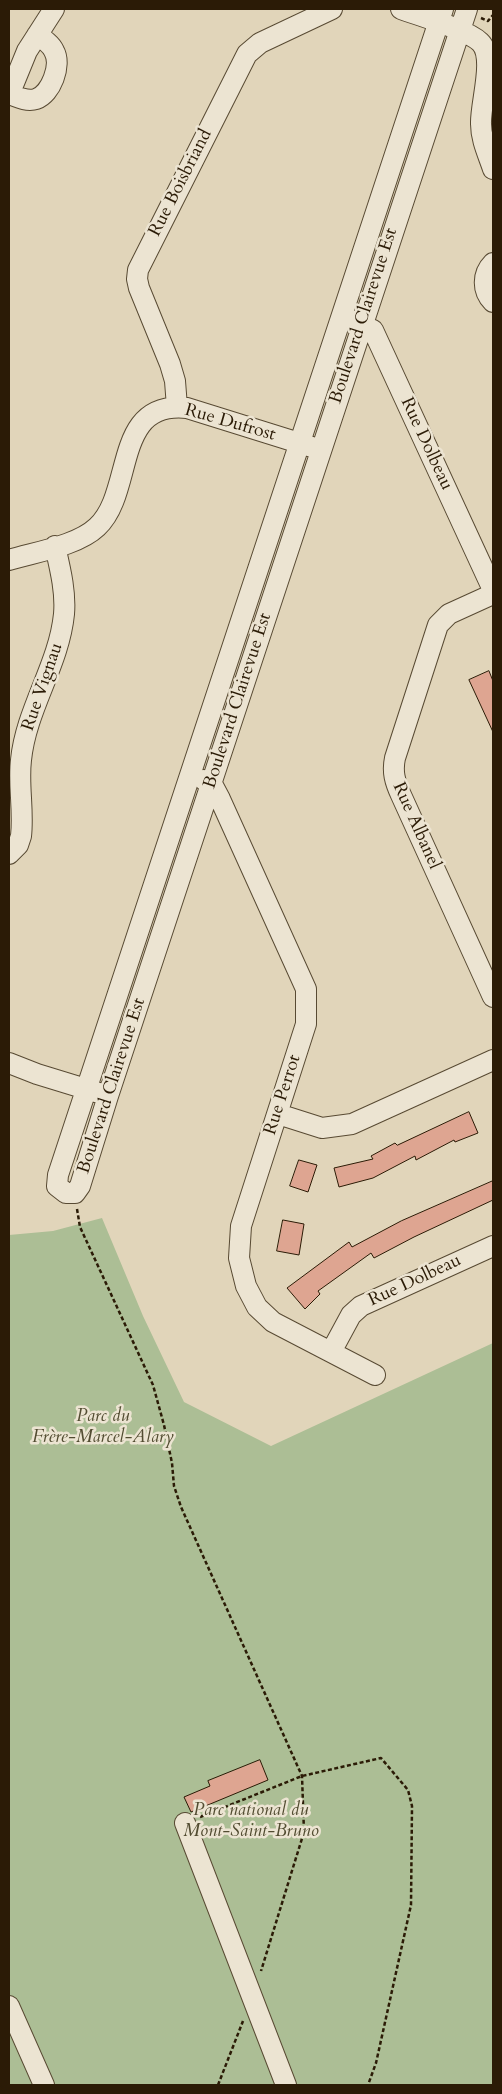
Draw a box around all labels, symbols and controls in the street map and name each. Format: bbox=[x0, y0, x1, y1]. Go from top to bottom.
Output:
street label: Rue Boisbriand bbox=[145, 126, 217, 240]
street label: Boulevard Clairevue Est bbox=[325, 226, 403, 406]
street label: Rue Dolbeau bbox=[395, 394, 457, 494]
street label: Rue Dufrost bbox=[182, 400, 278, 446]
street label: Boulevard Clairevue Est bbox=[199, 611, 277, 791]
street label: Rue Vignau bbox=[18, 640, 68, 734]
street label: Rue Albanel bbox=[387, 779, 445, 873]
street label: Boulevard Clairevue Est bbox=[73, 996, 151, 1176]
street label: Rue Perrot bbox=[260, 1052, 306, 1138]
street label: Rue Dolbeau bbox=[365, 1250, 465, 1312]
park label: Parc du Frère-Marcel-Alary bbox=[32, 1406, 174, 1448]
park label: Parc national du Mont-Saint-Bruno bbox=[183, 1800, 319, 1842]

